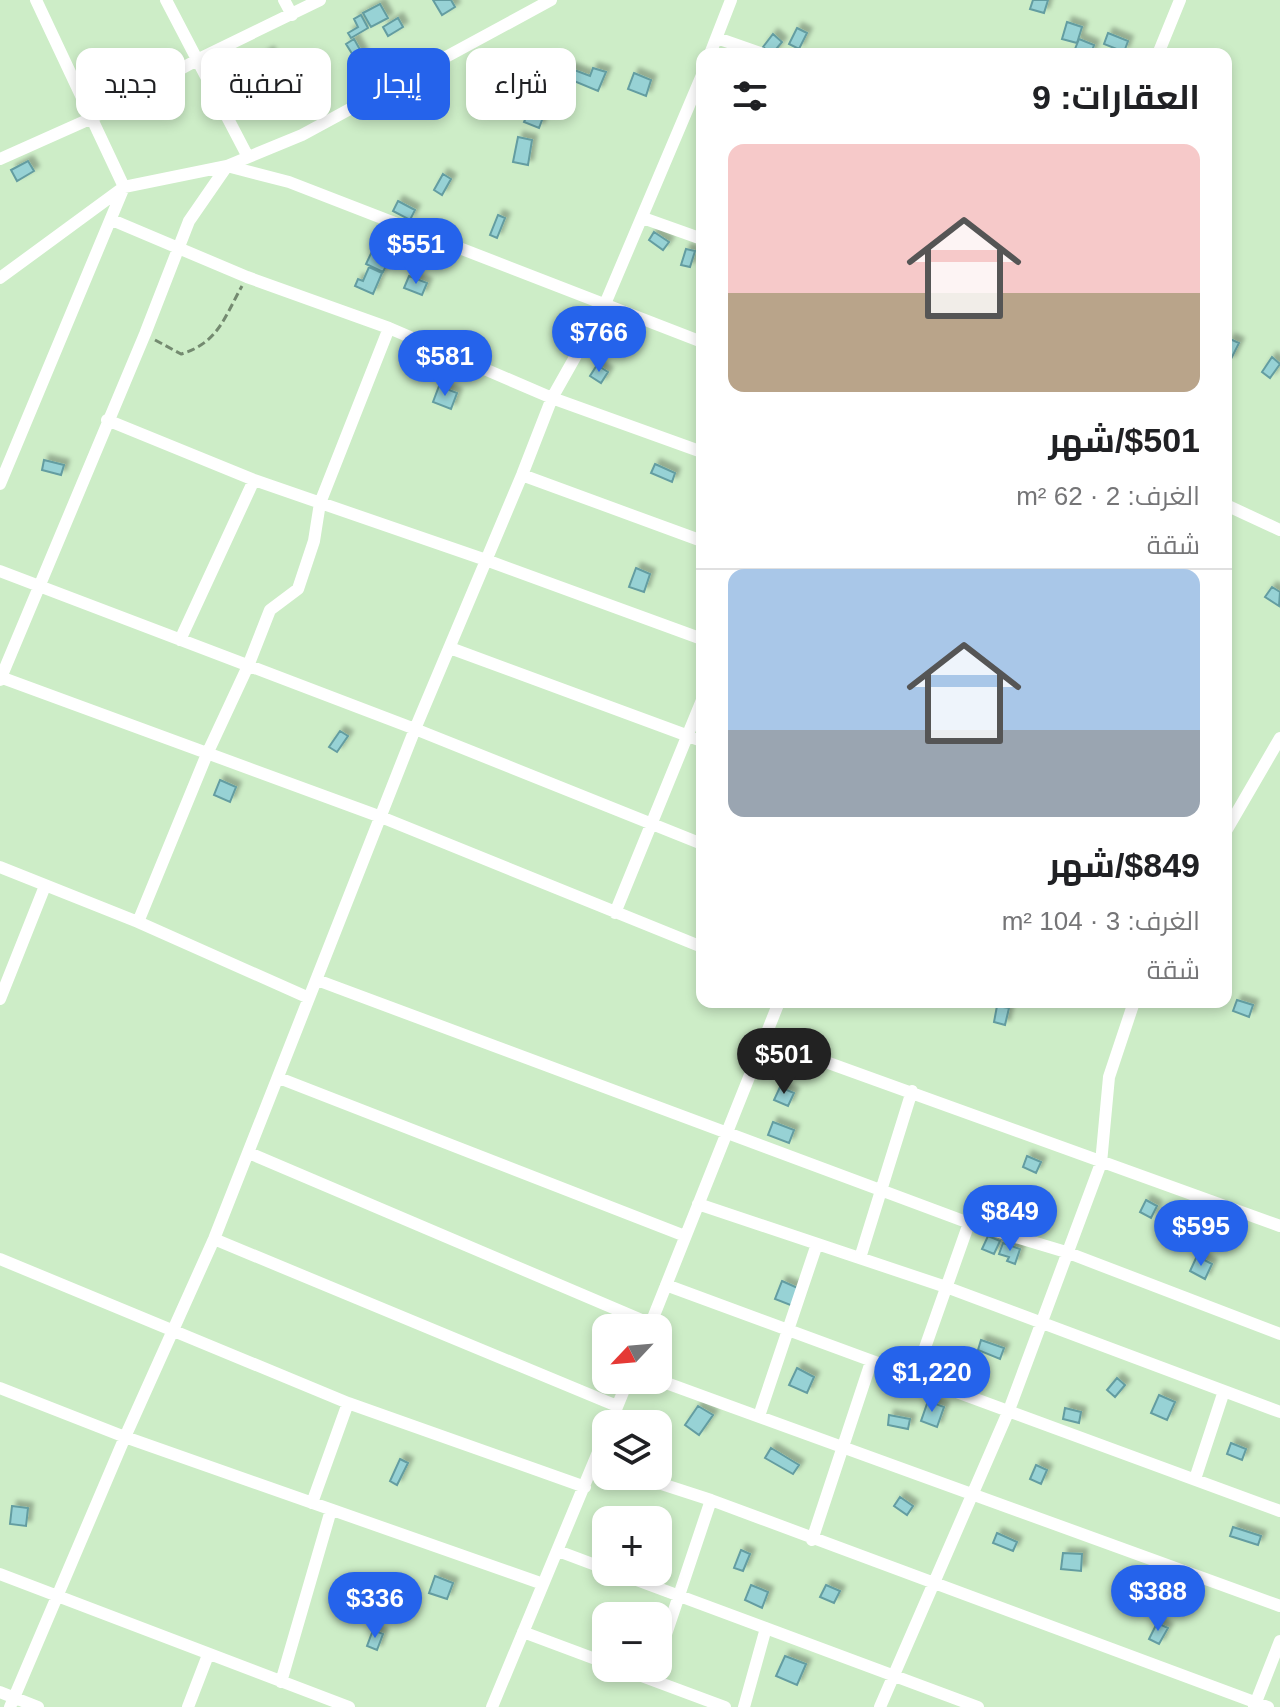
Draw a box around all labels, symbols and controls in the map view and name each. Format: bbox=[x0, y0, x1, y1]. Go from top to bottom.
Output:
chip: جديد bbox=[76, 48, 185, 120]
chip: تصفية bbox=[201, 48, 331, 120]
chip: إيجار bbox=[347, 48, 450, 120]
chip: شراء bbox=[466, 48, 576, 120]
icon: filters bbox=[728, 74, 772, 118]
text: العقارات: 9 bbox=[1032, 78, 1200, 116]
icon: home bbox=[892, 196, 1036, 340]
pin: $551 bbox=[369, 218, 463, 286]
text: $551 bbox=[387, 229, 445, 259]
pin: $766 bbox=[552, 306, 646, 374]
text: $766 bbox=[570, 317, 628, 347]
pin: $581 bbox=[398, 330, 492, 398]
text: $581 bbox=[416, 341, 474, 371]
text: $501/شهر bbox=[1048, 421, 1200, 459]
text: الغرف: 2 · 62 m² bbox=[1016, 481, 1200, 511]
text: شقة bbox=[1147, 530, 1200, 560]
icon: home bbox=[892, 621, 1036, 765]
text: $849/شهر bbox=[1048, 846, 1200, 884]
text: الغرف: 3 · 104 m² bbox=[1002, 906, 1200, 936]
text: شقة bbox=[1147, 955, 1200, 985]
pin: $501 bbox=[737, 1028, 831, 1096]
text: $501 bbox=[755, 1039, 813, 1069]
pin: $849 bbox=[963, 1185, 1057, 1253]
text: $849 bbox=[981, 1196, 1039, 1226]
pin: $595 bbox=[1154, 1200, 1248, 1268]
text: $595 bbox=[1172, 1211, 1230, 1241]
north arrow bbox=[592, 1314, 672, 1394]
map controls bbox=[592, 1314, 672, 1682]
pin: $1,220 bbox=[867, 1346, 997, 1414]
text: $1,220 bbox=[892, 1357, 972, 1387]
button: layers bbox=[592, 1410, 672, 1490]
button: + bbox=[592, 1506, 672, 1586]
pin: $388 bbox=[1111, 1565, 1205, 1633]
pin: $336 bbox=[328, 1572, 422, 1640]
text: $388 bbox=[1129, 1576, 1187, 1606]
text: $336 bbox=[346, 1583, 404, 1613]
button: − bbox=[592, 1602, 672, 1682]

